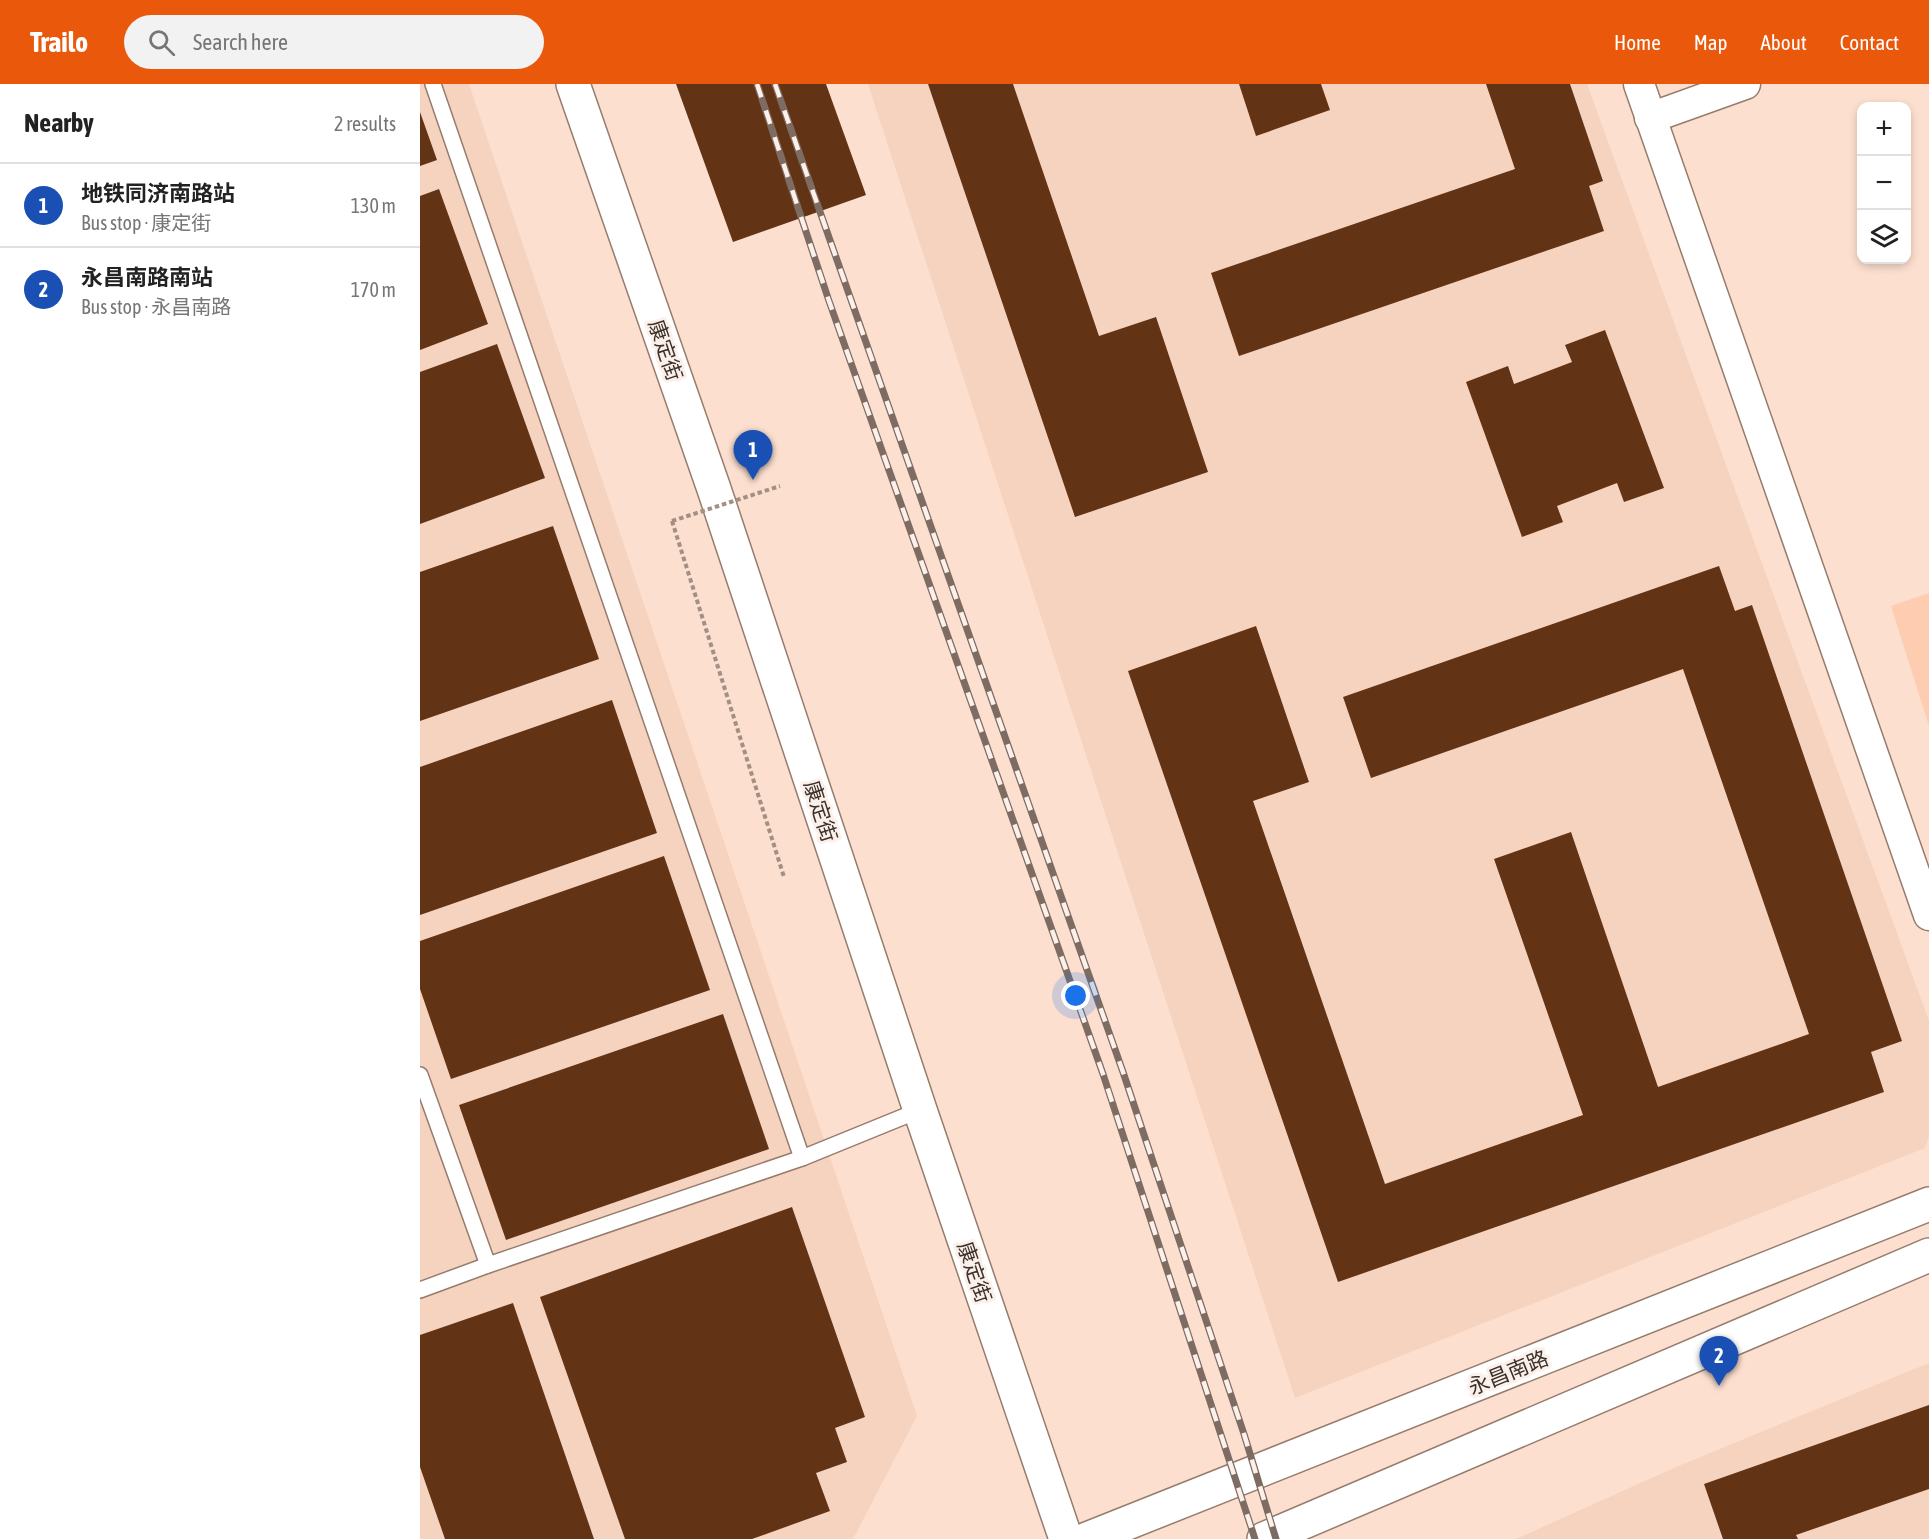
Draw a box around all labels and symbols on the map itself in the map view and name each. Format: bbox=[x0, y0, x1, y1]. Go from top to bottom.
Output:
street label: 康定街 bbox=[644, 316, 688, 384]
pin: 1 bbox=[734, 430, 772, 480]
street label: 康定街 bbox=[800, 777, 842, 845]
your location bbox=[1061, 981, 1090, 1010]
street label: 康定街 bbox=[953, 1238, 997, 1306]
pin: 2 bbox=[1700, 1336, 1738, 1386]
street label: 永昌南路 bbox=[1465, 1345, 1551, 1399]

